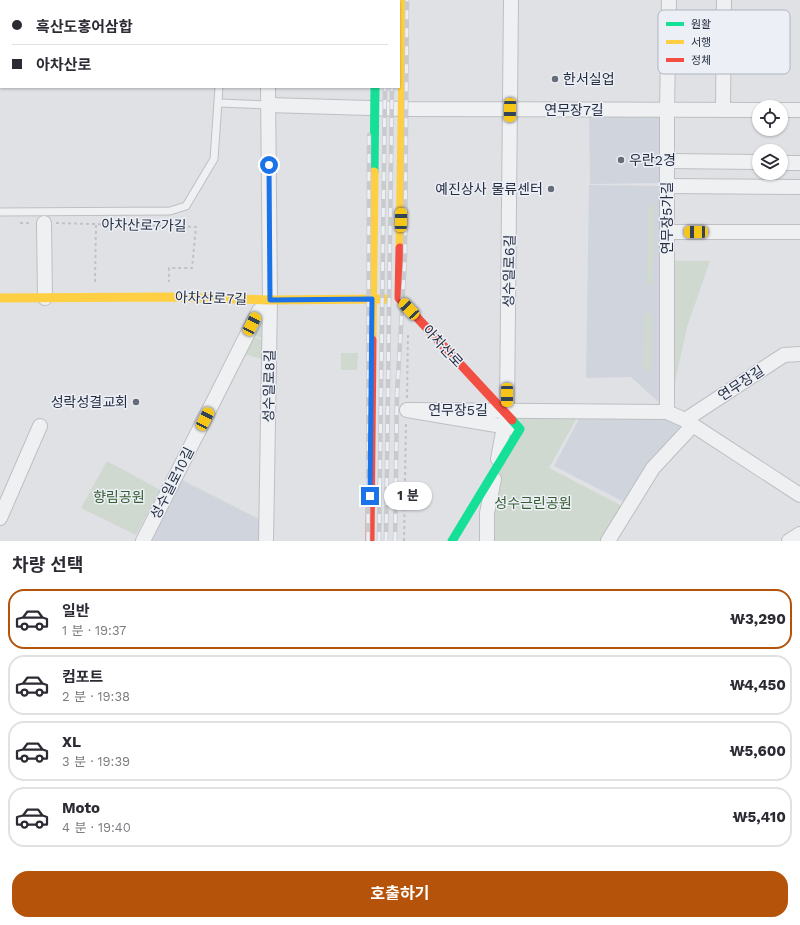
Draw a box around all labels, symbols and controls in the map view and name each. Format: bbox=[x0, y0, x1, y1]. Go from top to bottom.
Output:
legend bbox=[658, 10, 790, 74]
text: 흑산도홍어삼합 bbox=[36, 18, 133, 36]
text: 원활 bbox=[691, 18, 711, 31]
text: 서행 bbox=[691, 36, 711, 49]
text: 정체 bbox=[691, 54, 711, 67]
text: 아차산로 bbox=[36, 56, 91, 74]
place label: 한서실업 bbox=[563, 71, 615, 87]
marker: 한서실업 bbox=[550, 74, 560, 84]
car bbox=[504, 98, 516, 122]
map controls bbox=[752, 100, 788, 180]
button: locate bbox=[752, 100, 788, 136]
street label: 연무장7길 bbox=[544, 102, 604, 118]
button: layers bbox=[752, 144, 788, 180]
place label: 우란2경 bbox=[629, 152, 676, 168]
marker: 우란2경 bbox=[616, 155, 626, 165]
route start bbox=[260, 156, 278, 174]
place label: 예진상사 물류센터 bbox=[435, 181, 543, 197]
street label: 연무장5가길 bbox=[659, 182, 675, 254]
marker: 예진상사 물류센터 bbox=[546, 184, 556, 194]
car bbox=[395, 208, 407, 232]
street label: 아차산로7가길 bbox=[101, 216, 187, 234]
car bbox=[684, 226, 708, 238]
street label: 성수일로6길 bbox=[500, 234, 518, 308]
street label: 아차산로7길 bbox=[175, 289, 247, 307]
car bbox=[396, 296, 422, 322]
car bbox=[241, 311, 263, 337]
street label: 아차산로 bbox=[420, 322, 466, 370]
street label: 성수일로8길 bbox=[260, 349, 278, 423]
street label: 연무장길 bbox=[715, 362, 767, 404]
car bbox=[501, 383, 513, 407]
place label: 성락성결교회 bbox=[51, 394, 128, 410]
marker: 성락성결교회 bbox=[131, 397, 141, 407]
street label: 연무장5길 bbox=[428, 402, 488, 418]
car bbox=[194, 406, 216, 432]
street label: 성수일로10길 bbox=[147, 444, 197, 522]
callout: 1 분 bbox=[384, 482, 432, 510]
route end bbox=[361, 487, 379, 505]
text: 1 분 bbox=[397, 488, 419, 503]
park label: 향림공원 bbox=[93, 489, 145, 505]
park label: 성수근린공원 bbox=[494, 495, 572, 511]
text: 차량 선택 bbox=[12, 554, 83, 575]
icon: car bbox=[14, 601, 50, 637]
text: 일반 bbox=[62, 602, 90, 620]
text: ₩3,290 bbox=[730, 610, 786, 628]
text: 1 분 · 19:37 bbox=[62, 623, 126, 638]
icon: car bbox=[14, 667, 50, 703]
text: 컴포트 bbox=[62, 668, 103, 686]
text: ₩4,450 bbox=[730, 676, 786, 694]
text: 2 분 · 19:38 bbox=[62, 689, 130, 704]
icon: car bbox=[14, 733, 50, 769]
text: XL bbox=[62, 733, 81, 751]
text: ₩5,600 bbox=[729, 742, 786, 760]
text: 3 분 · 19:39 bbox=[62, 754, 130, 769]
icon: car bbox=[14, 799, 50, 835]
text: Moto bbox=[62, 799, 100, 817]
text: ₩5,410 bbox=[733, 808, 786, 826]
text: 4 분 · 19:40 bbox=[62, 820, 131, 835]
button: 호출하기 bbox=[12, 871, 788, 917]

